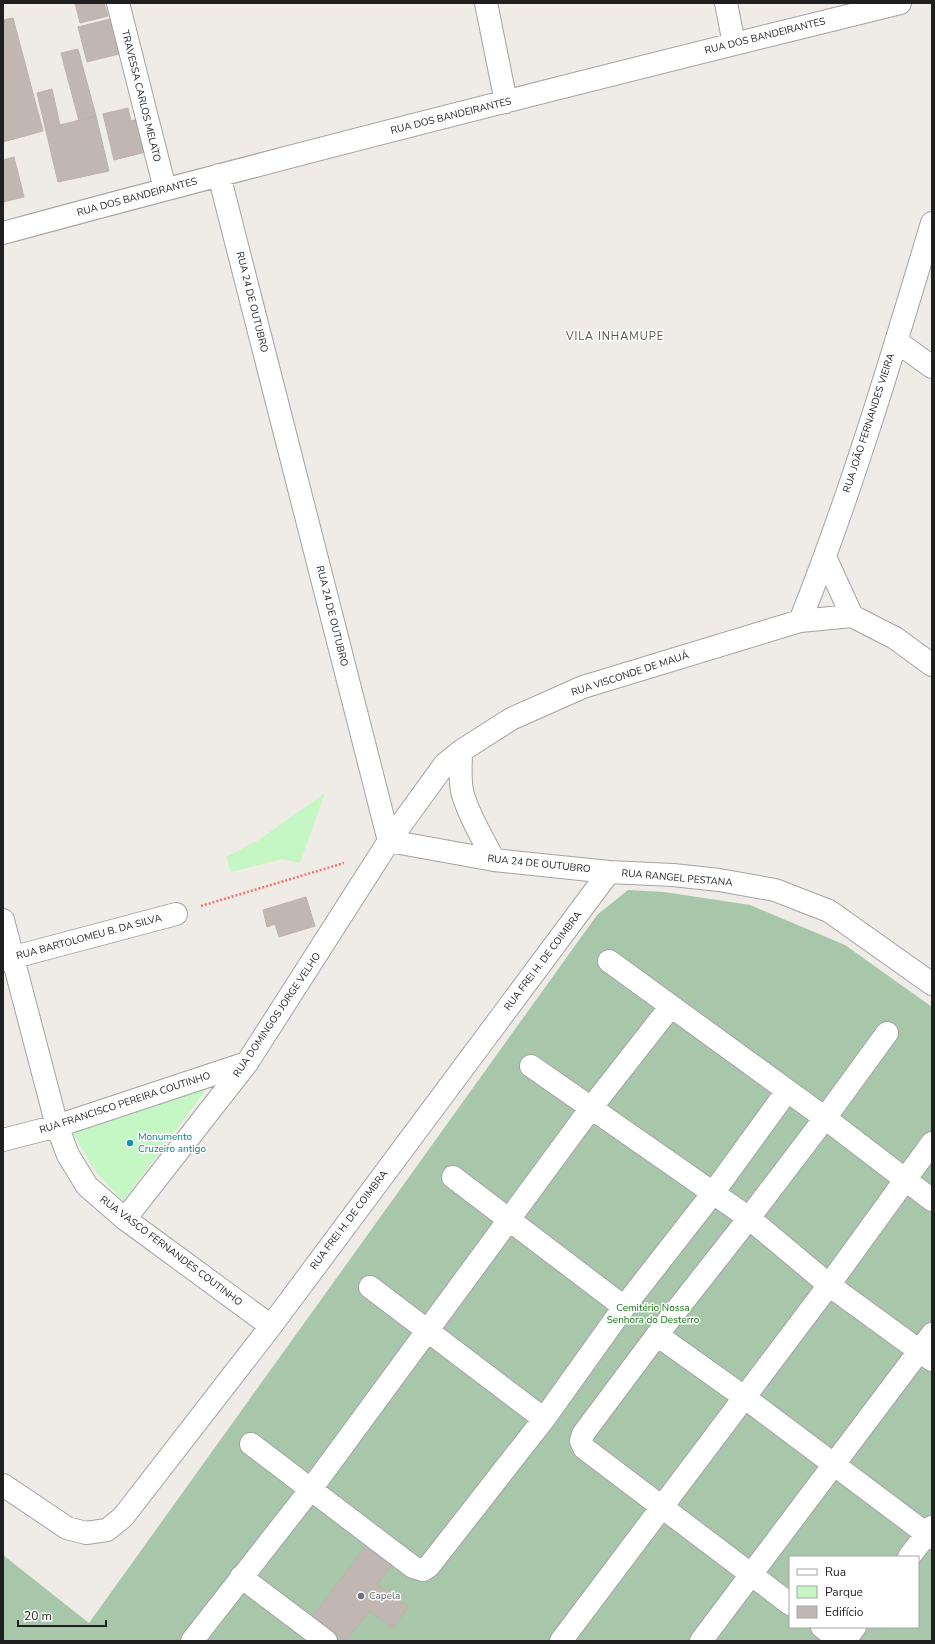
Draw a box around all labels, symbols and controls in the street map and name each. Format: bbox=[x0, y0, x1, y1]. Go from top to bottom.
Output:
street label: RUA DOS BANDEIRANTES bbox=[703, 14, 827, 58]
street label: TRAVESSA CARLOS MELATO bbox=[118, 29, 164, 164]
street label: RUA DOS BANDEIRANTES bbox=[389, 94, 513, 138]
street label: RUA DOS BANDEIRANTES bbox=[75, 174, 199, 220]
street label: RUA 24 DE OUTUBRO bbox=[233, 250, 271, 354]
district label: VILA INHAMUPE bbox=[565, 329, 664, 344]
street label: RUA JOÃO FERNANDES VIEIRA bbox=[840, 351, 898, 494]
street label: RUA 24 DE OUTUBRO bbox=[313, 564, 351, 668]
street label: RUA VISCONDE DE MAUÁ bbox=[569, 648, 691, 700]
street label: RUA 24 DE OUTUBRO bbox=[487, 852, 592, 876]
street label: RUA RANGEL PESTANA bbox=[621, 866, 734, 890]
street label: RUA FREI H. DE COIMBRA bbox=[501, 908, 585, 1014]
street label: RUA BARTOLOMEU B. DA SILVA bbox=[15, 911, 164, 963]
street label: RUA DOMINGOS JORGE VELHO bbox=[230, 950, 324, 1080]
street label: RUA FRANCISCO PEREIRA COUTINHO bbox=[38, 1069, 213, 1137]
place label: Monumento Cruzeiro antigo bbox=[138, 1130, 206, 1156]
marker: Monumento Cruzeiro antigo bbox=[125, 1138, 135, 1148]
street label: RUA FREI H. DE COIMBRA bbox=[307, 1167, 391, 1273]
street label: RUA VASCO FERNANDES COUTINHO bbox=[97, 1193, 245, 1309]
park label: Cemitério Nossa Senhora do Desterro bbox=[607, 1301, 700, 1327]
legend bbox=[789, 1556, 919, 1628]
text: Rua bbox=[825, 1564, 846, 1580]
text: Parque bbox=[825, 1584, 863, 1600]
place label: Capela bbox=[369, 1589, 400, 1603]
marker: Capela bbox=[356, 1591, 366, 1601]
scale bar bbox=[18, 1602, 106, 1628]
text: Edifício bbox=[825, 1604, 864, 1620]
text: 20 m bbox=[24, 1608, 52, 1624]

